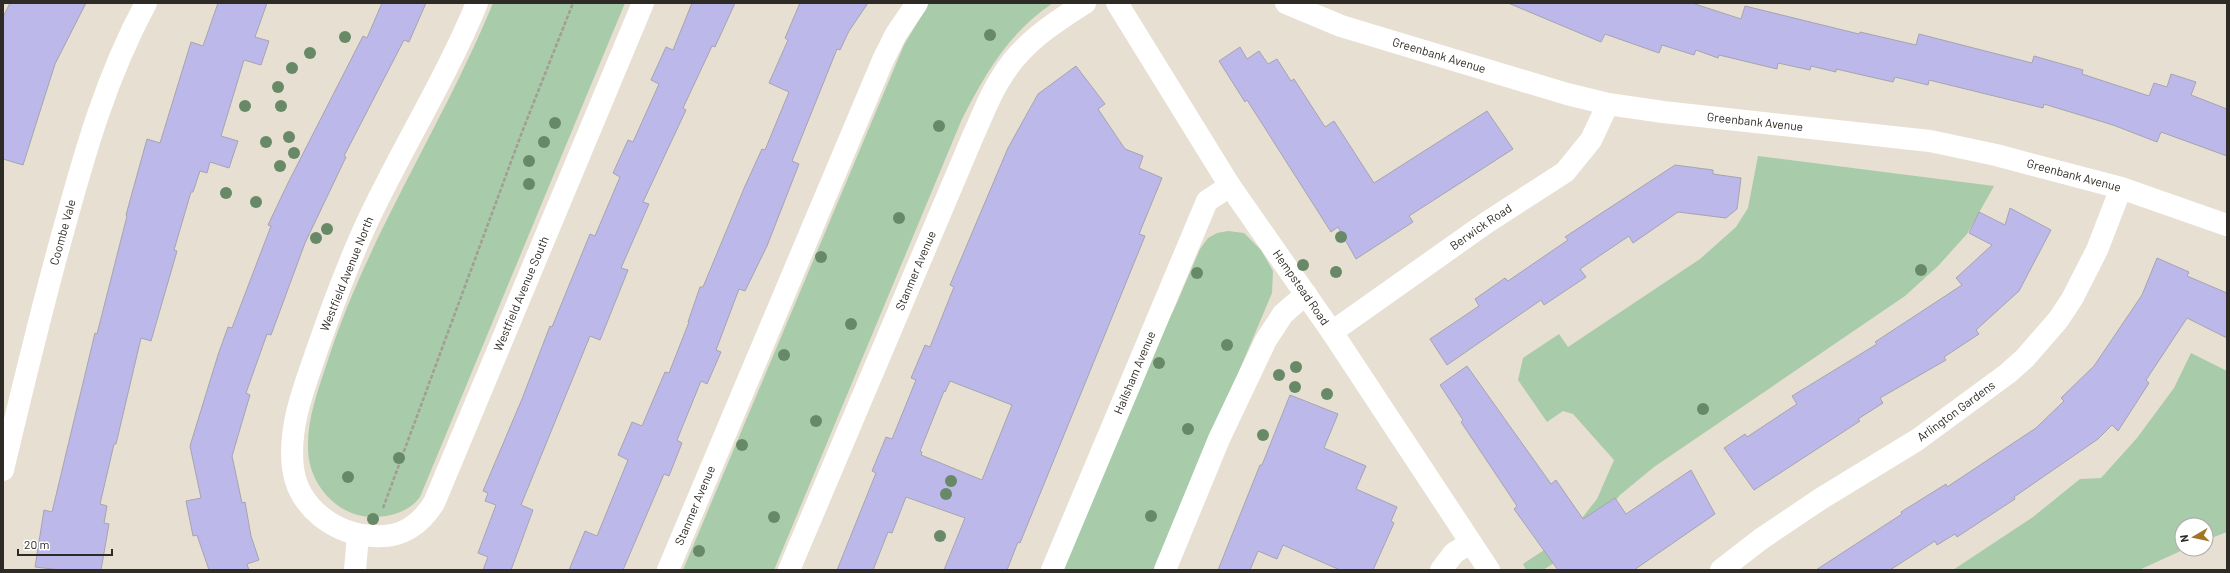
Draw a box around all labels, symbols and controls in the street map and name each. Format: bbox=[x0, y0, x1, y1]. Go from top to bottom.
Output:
street label: Greenbank Avenue bbox=[1391, 34, 1488, 75]
street label: Greenbank Avenue bbox=[1706, 109, 1804, 133]
street label: Greenbank Avenue bbox=[2026, 155, 2123, 194]
street label: Coombe Vale bbox=[46, 198, 78, 267]
street label: Berwick Road bbox=[1447, 200, 1514, 252]
street label: Westfield Avenue North bbox=[317, 214, 375, 333]
street label: Stanmer Avenue bbox=[892, 228, 938, 312]
street label: Westfield Avenue South bbox=[490, 234, 551, 353]
street label: Hempstead Road bbox=[1271, 247, 1333, 327]
street label: Hailsham Avenue bbox=[1110, 329, 1158, 416]
street label: Arlington Gardens bbox=[1914, 377, 1997, 444]
street label: Stanmer Avenue bbox=[671, 463, 717, 547]
north arrow bbox=[2174, 517, 2214, 557]
scale bar bbox=[18, 531, 112, 557]
text: N bbox=[2177, 534, 2191, 543]
text: 20 m bbox=[24, 537, 50, 551]

